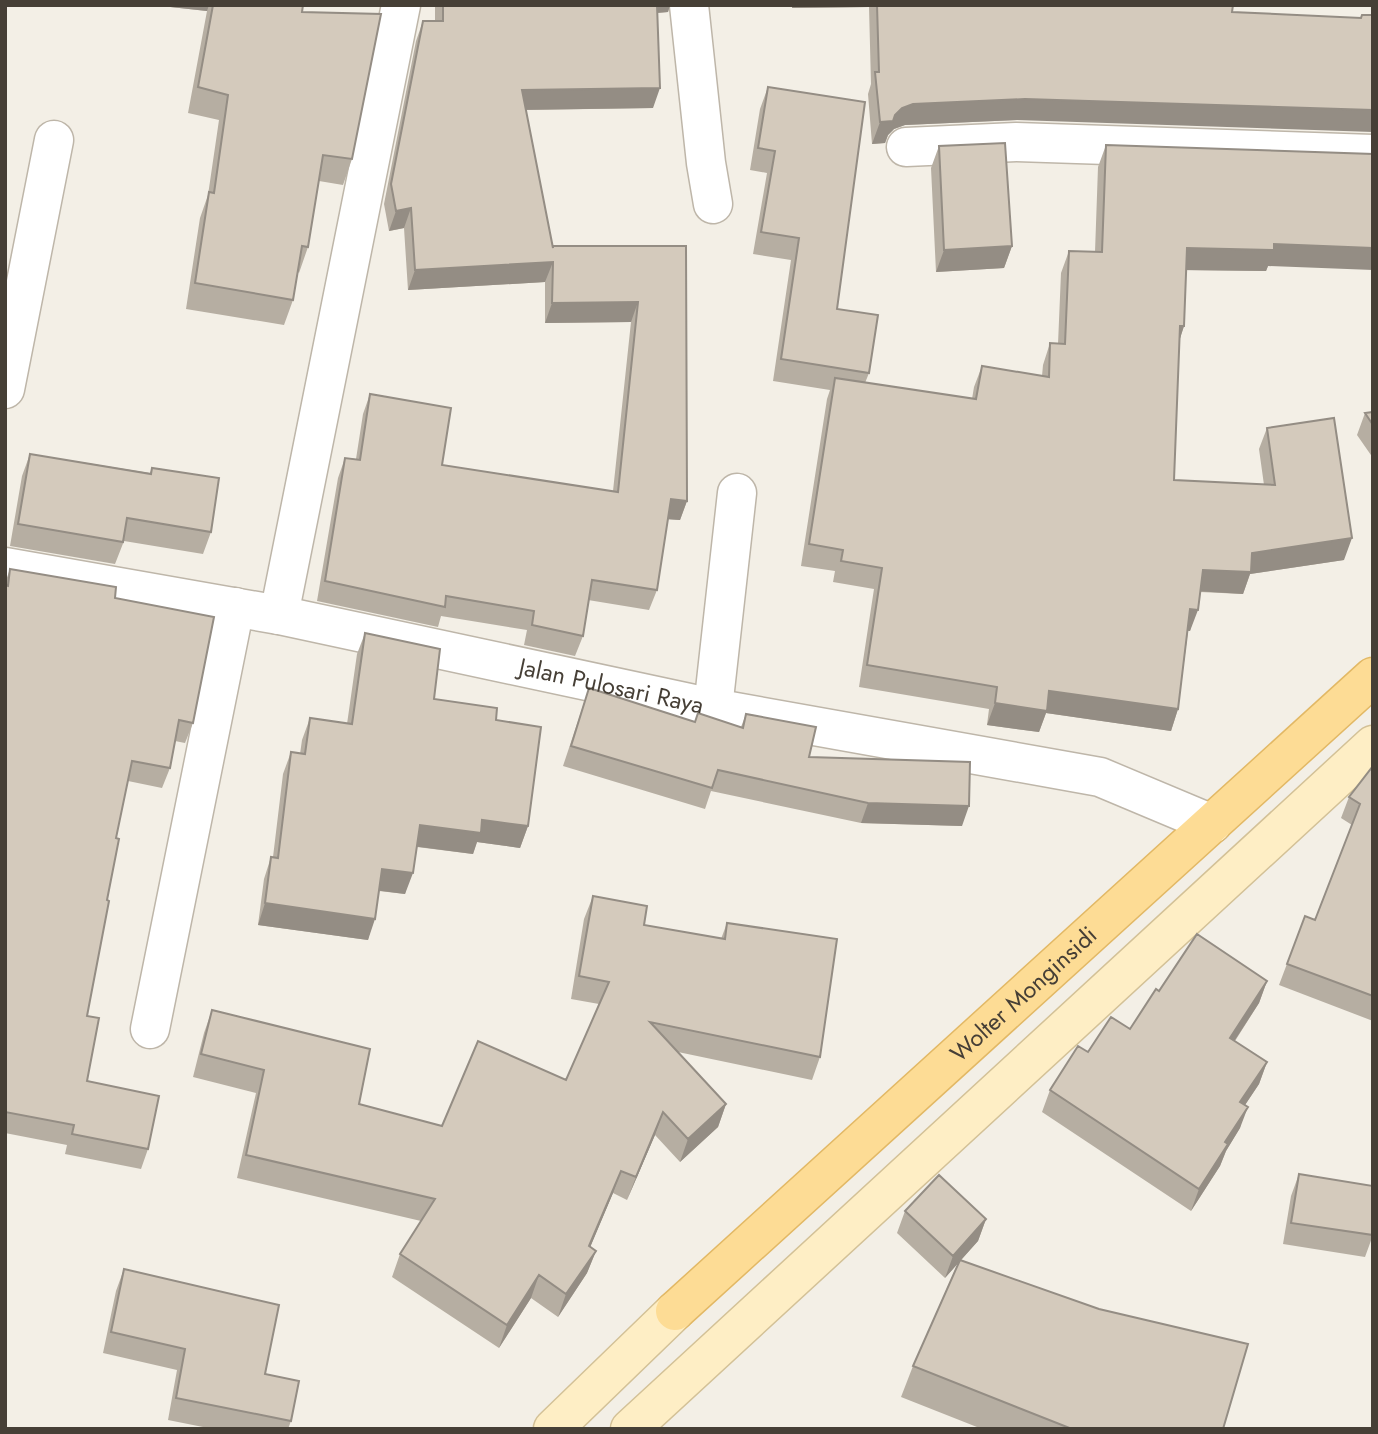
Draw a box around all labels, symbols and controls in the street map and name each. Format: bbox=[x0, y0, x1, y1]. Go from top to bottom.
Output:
street label: Jalan Pulosari Raya bbox=[513, 648, 707, 723]
street label: Wolter Monginsidi bbox=[942, 918, 1105, 1070]

